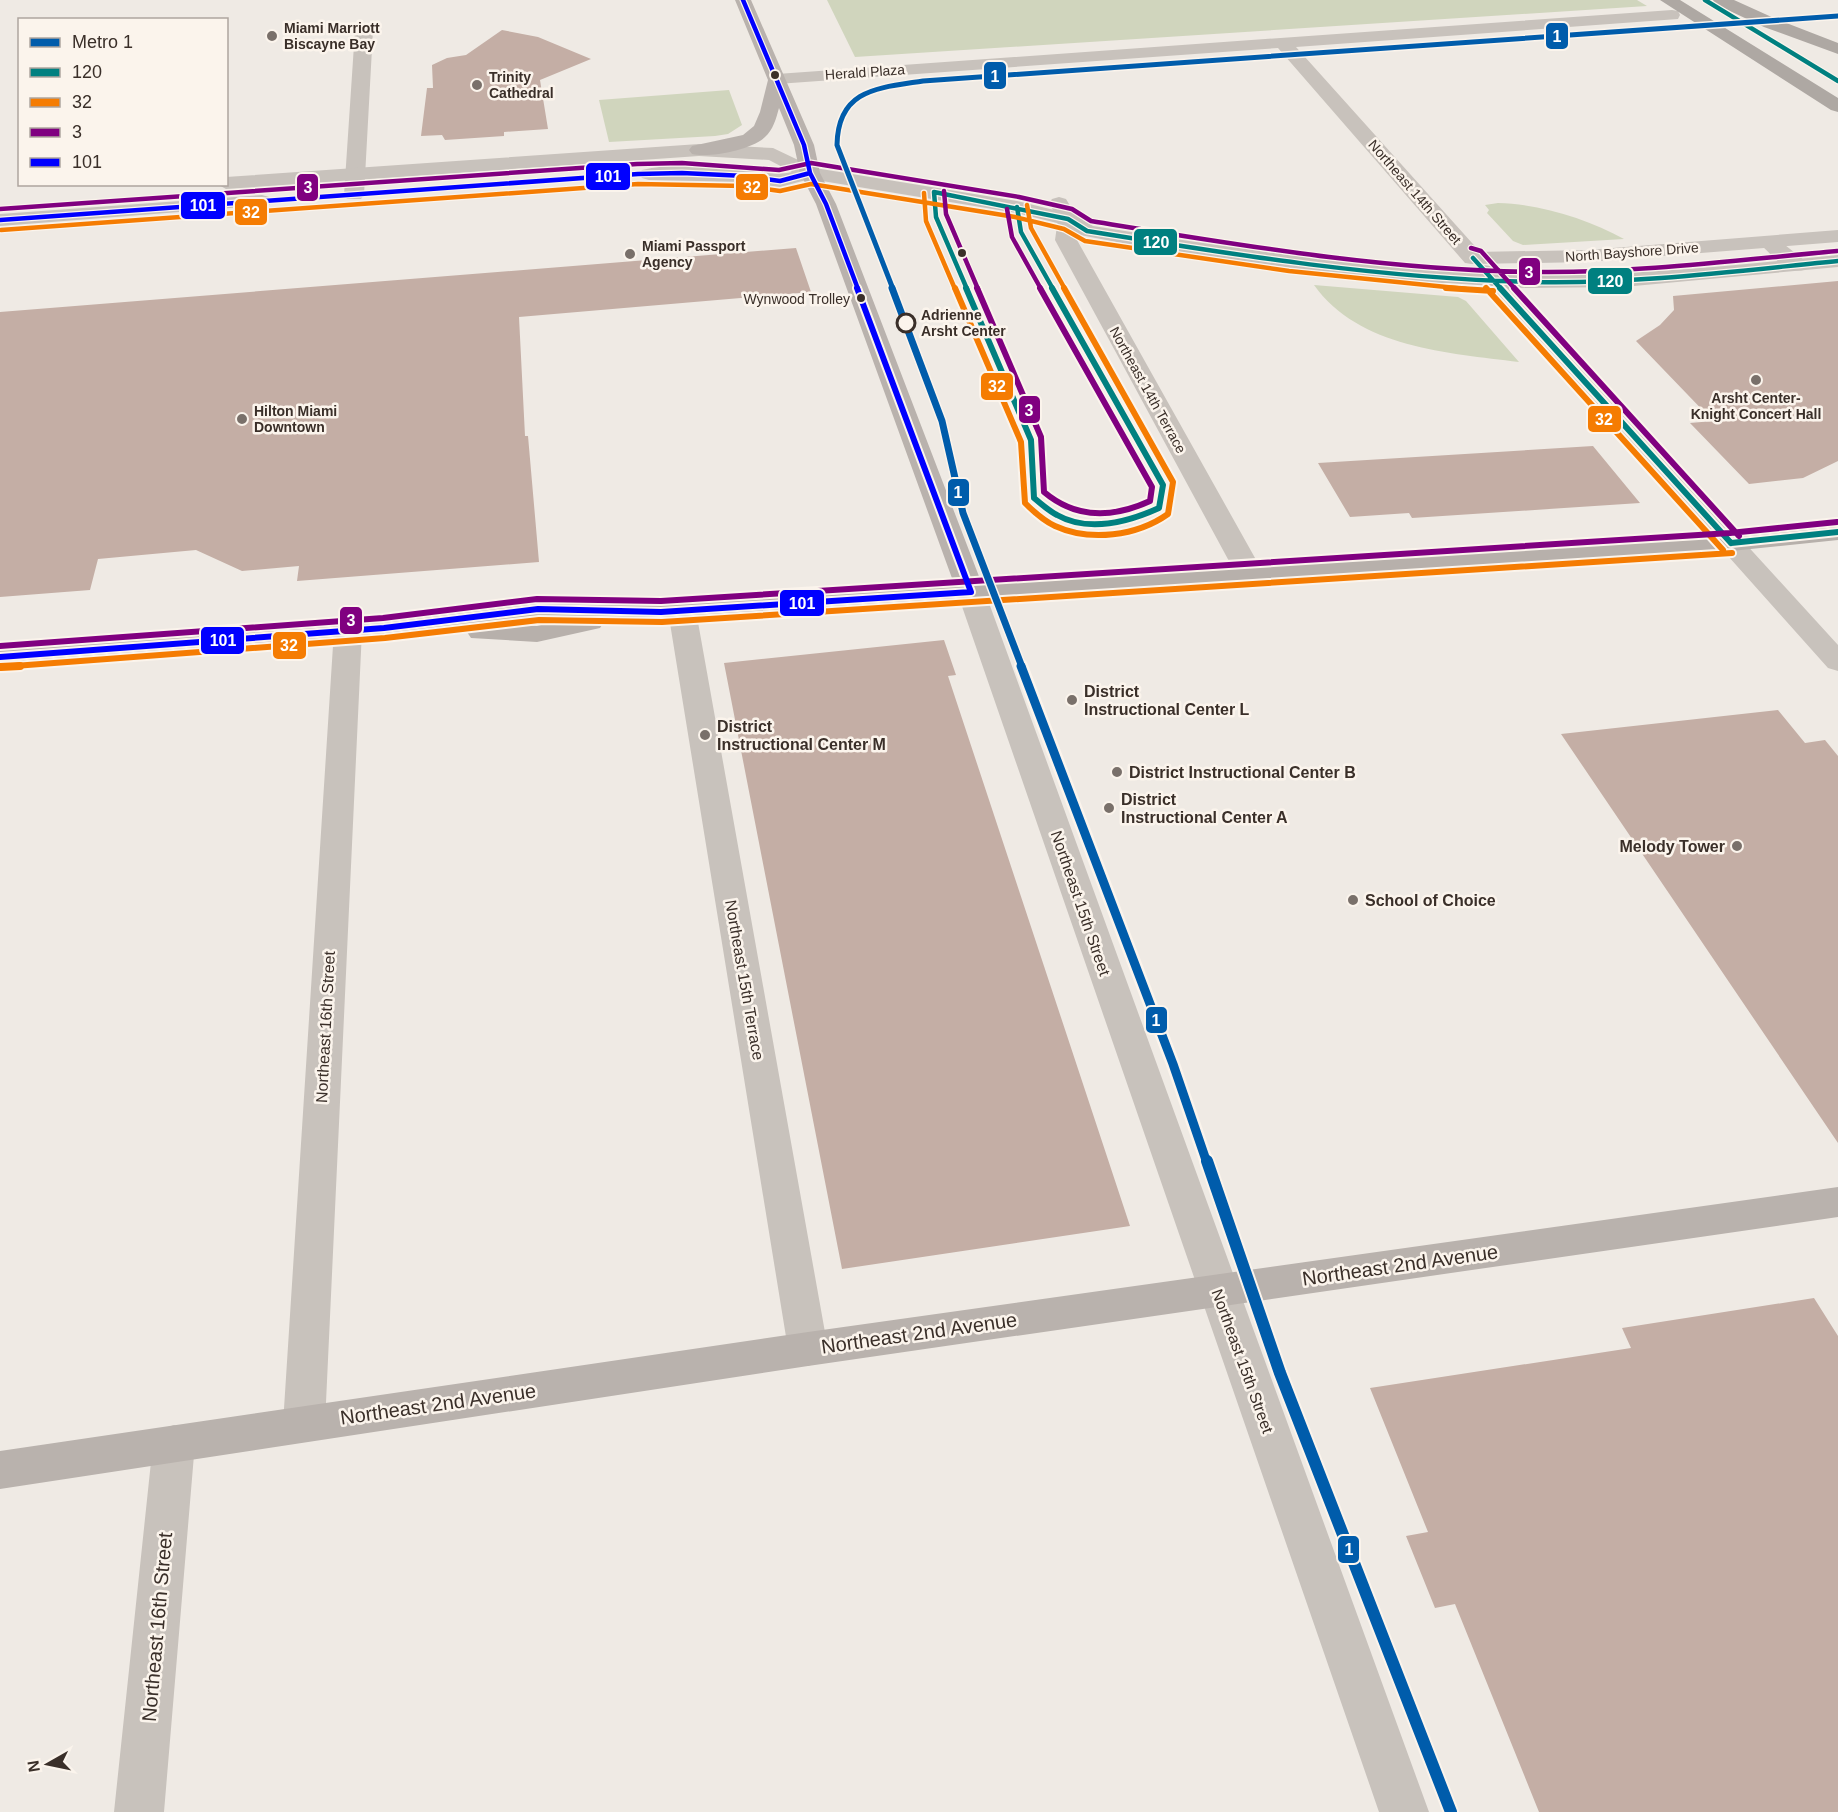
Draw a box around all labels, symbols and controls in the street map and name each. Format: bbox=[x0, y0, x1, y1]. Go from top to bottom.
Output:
legend bbox=[18, 18, 228, 186]
place label: Miami Marriott Biscayne Bay bbox=[284, 20, 380, 52]
line badge: 1 bbox=[1545, 22, 1569, 50]
text: 1 bbox=[1553, 28, 1562, 45]
marker: Miami Marriott Biscayne Bay bbox=[265, 29, 279, 43]
text: Metro 1 bbox=[72, 32, 133, 52]
street label: Herald Plaza bbox=[824, 61, 906, 83]
line badge: 1 bbox=[983, 61, 1007, 90]
text: 120 bbox=[72, 62, 102, 82]
text: 1 bbox=[991, 68, 1000, 85]
place label: Trinity Cathedral bbox=[489, 69, 554, 101]
unlabelled marker bbox=[769, 69, 781, 81]
marker: Trinity Cathedral bbox=[470, 78, 484, 92]
text: 32 bbox=[72, 92, 92, 112]
text: 3 bbox=[72, 122, 82, 142]
street label: Northeast 14th Street bbox=[1365, 137, 1465, 248]
text: 101 bbox=[72, 152, 102, 172]
line badge: 101 bbox=[585, 162, 631, 191]
text: 101 bbox=[595, 168, 621, 185]
line badge: 3 bbox=[296, 173, 319, 202]
line badge: 32 bbox=[735, 173, 769, 201]
text: 3 bbox=[304, 179, 313, 196]
text: 32 bbox=[743, 179, 761, 196]
line badge: 101 bbox=[180, 191, 226, 220]
text: 101 bbox=[190, 197, 216, 214]
line badge: 32 bbox=[234, 198, 268, 226]
text: 32 bbox=[242, 204, 260, 221]
line badge: 120 bbox=[1133, 228, 1178, 256]
text: 120 bbox=[1143, 234, 1169, 251]
place label: Miami Passport Agency bbox=[642, 238, 746, 270]
street label: North Bayshore Drive bbox=[1565, 239, 1700, 265]
marker: Miami Passport Agency bbox=[623, 247, 637, 261]
unlabelled marker bbox=[956, 247, 968, 259]
line badge: 3 bbox=[1518, 257, 1541, 286]
text: 3 bbox=[1525, 264, 1534, 281]
line badge: 120 bbox=[1587, 267, 1633, 295]
text: 120 bbox=[1597, 273, 1623, 290]
place label: Wynwood Trolley bbox=[744, 291, 850, 307]
marker: Wynwood Trolley bbox=[855, 292, 867, 304]
place label: Adrienne Arsht Center bbox=[921, 307, 1006, 339]
marker: Adrienne Arsht Center bbox=[896, 313, 916, 333]
street label: Northeast 14th Terrace bbox=[1107, 324, 1190, 456]
line badge: 32 bbox=[980, 372, 1014, 401]
marker: Arsht Center- Knight Concert Hall bbox=[1749, 373, 1763, 387]
text: 32 bbox=[988, 378, 1006, 395]
place label: Arsht Center- Knight Concert Hall bbox=[1691, 390, 1821, 422]
line badge: 3 bbox=[1018, 395, 1041, 424]
text: 3 bbox=[1025, 402, 1034, 419]
place label: Hilton Miami Downtown bbox=[254, 403, 337, 435]
line badge: 32 bbox=[1587, 405, 1622, 433]
text: 32 bbox=[1595, 411, 1613, 428]
marker: Hilton Miami Downtown bbox=[235, 412, 249, 426]
line badge: 1 bbox=[947, 478, 970, 507]
text: 1 bbox=[954, 484, 963, 501]
line badge: 101 bbox=[779, 589, 825, 617]
text: 101 bbox=[789, 595, 815, 612]
line badge: 3 bbox=[339, 606, 363, 635]
text: 3 bbox=[347, 612, 356, 629]
line badge: 101 bbox=[200, 626, 245, 655]
line badge: 32 bbox=[272, 631, 307, 660]
text: 101 bbox=[210, 632, 236, 649]
text: 32 bbox=[280, 637, 298, 654]
place label: District Instructional Center L bbox=[1084, 683, 1250, 718]
marker: District Instructional Center L bbox=[1065, 693, 1079, 707]
place label: District Instructional Center M bbox=[717, 718, 886, 753]
marker: District Instructional Center M bbox=[698, 728, 712, 742]
place label: District Instructional Center B bbox=[1129, 764, 1356, 781]
marker: District Instructional Center B bbox=[1110, 765, 1124, 779]
place label: District Instructional Center A bbox=[1121, 791, 1288, 826]
marker: District Instructional Center A bbox=[1102, 801, 1116, 815]
street label: Northeast 15th Street bbox=[1048, 828, 1114, 978]
place label: Melody Tower bbox=[1620, 838, 1725, 855]
marker: Melody Tower bbox=[1730, 839, 1744, 853]
place label: School of Choice bbox=[1365, 892, 1496, 909]
marker: School of Choice bbox=[1346, 893, 1360, 907]
street label: Northeast 15th Terrace bbox=[722, 899, 767, 1062]
street label: Northeast 16th Street bbox=[313, 950, 338, 1103]
line badge: 1 bbox=[1145, 1006, 1168, 1034]
text: 1 bbox=[1152, 1012, 1161, 1029]
street label: Northeast 2nd Avenue bbox=[1301, 1240, 1499, 1290]
street label: Northeast 15th Street bbox=[1209, 1287, 1277, 1436]
street label: Northeast 2nd Avenue bbox=[820, 1308, 1018, 1358]
street label: Northeast 2nd Avenue bbox=[339, 1379, 537, 1429]
street label: Northeast 16th Street bbox=[138, 1531, 176, 1723]
line badge: 1 bbox=[1337, 1535, 1360, 1564]
text: 1 bbox=[1345, 1541, 1354, 1558]
north arrow bbox=[18, 1734, 78, 1794]
text: N bbox=[24, 1759, 43, 1773]

